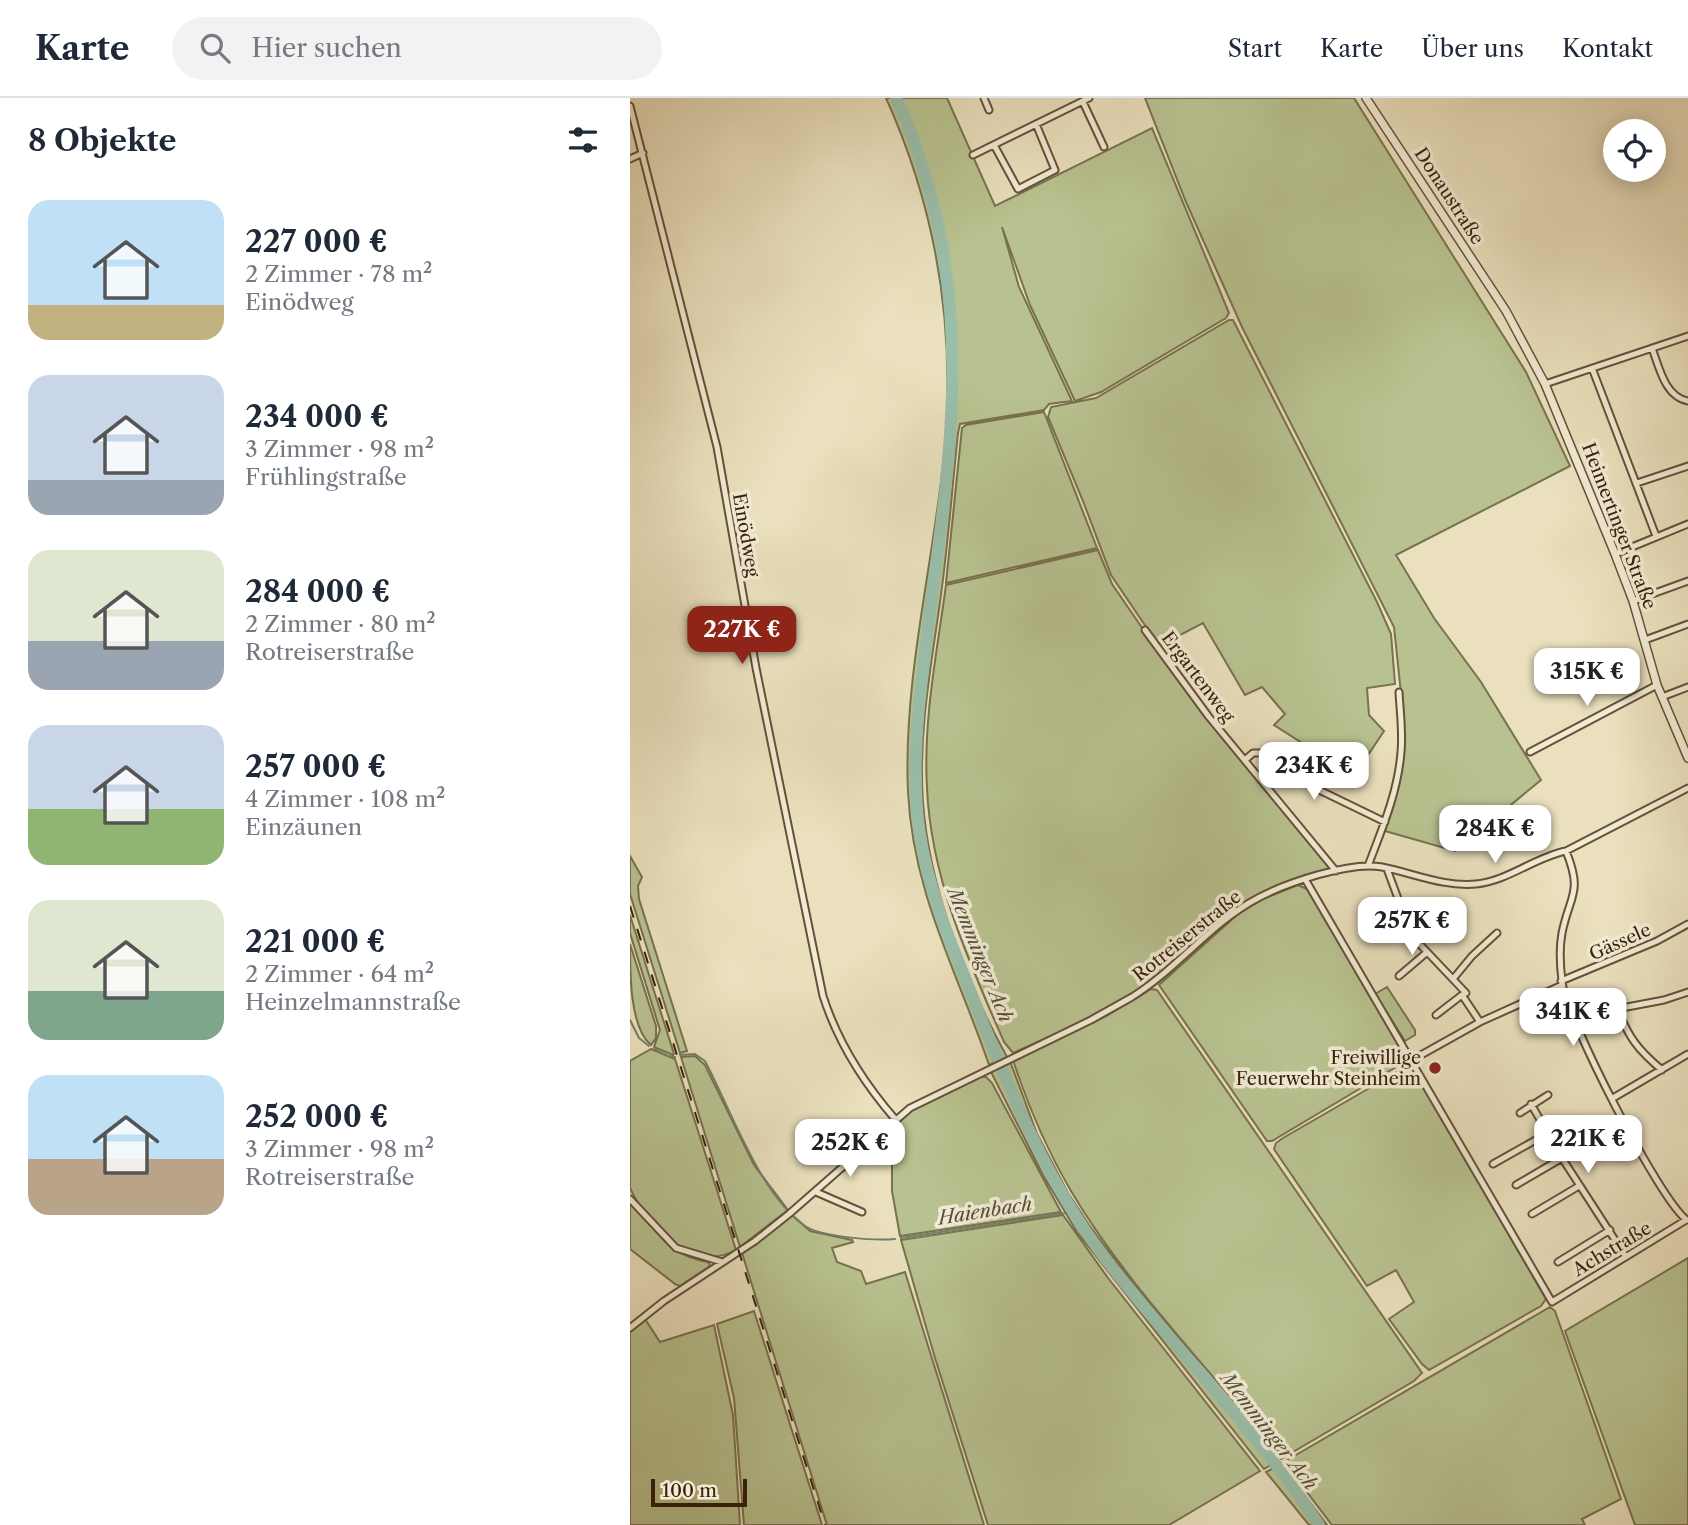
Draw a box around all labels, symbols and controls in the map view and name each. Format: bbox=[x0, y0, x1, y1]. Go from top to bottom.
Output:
search box bbox=[172, 17, 662, 80]
text: Karte bbox=[35, 28, 130, 69]
icon: search bbox=[196, 29, 234, 67]
text: Hier suchen bbox=[252, 32, 402, 64]
text: Start bbox=[1228, 34, 1282, 63]
text: Karte bbox=[1320, 34, 1383, 63]
text: Über uns bbox=[1421, 34, 1524, 63]
text: Kontakt bbox=[1562, 34, 1653, 63]
map controls bbox=[1603, 119, 1666, 182]
button: locate bbox=[1603, 119, 1666, 182]
icon: filters bbox=[564, 121, 602, 159]
text: 8 Objekte bbox=[28, 122, 176, 159]
street label: Donaustraße bbox=[1410, 143, 1488, 249]
text: 227 000 € bbox=[245, 223, 388, 260]
icon: home bbox=[84, 228, 168, 312]
text: 2 Zimmer · 78 m² bbox=[245, 260, 432, 288]
text: Einödweg bbox=[245, 288, 354, 316]
text: 234 000 € bbox=[245, 398, 389, 435]
icon: home bbox=[84, 403, 168, 487]
text: 3 Zimmer · 98 m² bbox=[245, 435, 434, 463]
street label: Heimertinger Straße bbox=[1577, 440, 1661, 612]
text: Frühlingstraße bbox=[245, 463, 407, 491]
street label: Einödweg bbox=[728, 491, 764, 579]
text: 284 000 € bbox=[245, 573, 390, 610]
icon: home bbox=[84, 578, 168, 662]
pin: 227K € bbox=[685, 606, 799, 666]
text: 2 Zimmer · 80 m² bbox=[245, 610, 436, 638]
text: 227K € bbox=[703, 615, 781, 643]
street label: Ergartenweg bbox=[1157, 627, 1239, 727]
text: Rotreiserstraße bbox=[245, 638, 414, 666]
pin: 315K € bbox=[1530, 648, 1644, 708]
text: 315K € bbox=[1550, 657, 1624, 685]
pin: 234K € bbox=[1257, 742, 1371, 802]
text: 257 000 € bbox=[245, 748, 386, 785]
text: 234K € bbox=[1275, 751, 1353, 779]
icon: home bbox=[84, 753, 168, 837]
text: 4 Zimmer · 108 m² bbox=[245, 785, 445, 813]
pin: 284K € bbox=[1438, 806, 1552, 865]
text: Einzäunen bbox=[245, 813, 362, 841]
text: 284K € bbox=[1455, 814, 1535, 842]
water label: Memminger Ach bbox=[942, 882, 1018, 1026]
street label: Rotreiserstraße bbox=[1129, 886, 1245, 986]
pin: 257K € bbox=[1355, 898, 1469, 957]
text: 257K € bbox=[1374, 906, 1450, 934]
street label: Gässele bbox=[1586, 919, 1654, 965]
text: 221 000 € bbox=[245, 923, 385, 960]
icon: home bbox=[84, 928, 168, 1012]
text: 2 Zimmer · 64 m² bbox=[245, 960, 434, 988]
text: Heinzelmannstraße bbox=[245, 988, 461, 1016]
pin: 341K € bbox=[1516, 988, 1630, 1048]
text: 341K € bbox=[1535, 997, 1611, 1025]
place label: Freiwillige Feuerwehr Steinheim bbox=[1236, 1047, 1421, 1090]
marker: Freiwillige Feuerwehr Steinheim bbox=[1427, 1060, 1443, 1076]
text: 252 000 € bbox=[245, 1098, 388, 1135]
icon: home bbox=[84, 1103, 168, 1187]
pin: 221K € bbox=[1531, 1116, 1645, 1175]
pin: 252K € bbox=[793, 1119, 907, 1179]
text: 221K € bbox=[1550, 1124, 1626, 1152]
text: 252K € bbox=[811, 1128, 889, 1156]
text: 3 Zimmer · 98 m² bbox=[245, 1135, 434, 1163]
text: Rotreiserstraße bbox=[245, 1163, 414, 1191]
water label: Haienbach bbox=[934, 1192, 1034, 1230]
street label: Achstraße bbox=[1568, 1217, 1655, 1281]
water label: Memminger Ach bbox=[1215, 1366, 1322, 1495]
scale bar bbox=[651, 1476, 747, 1508]
text: 100 m bbox=[662, 1479, 717, 1502]

